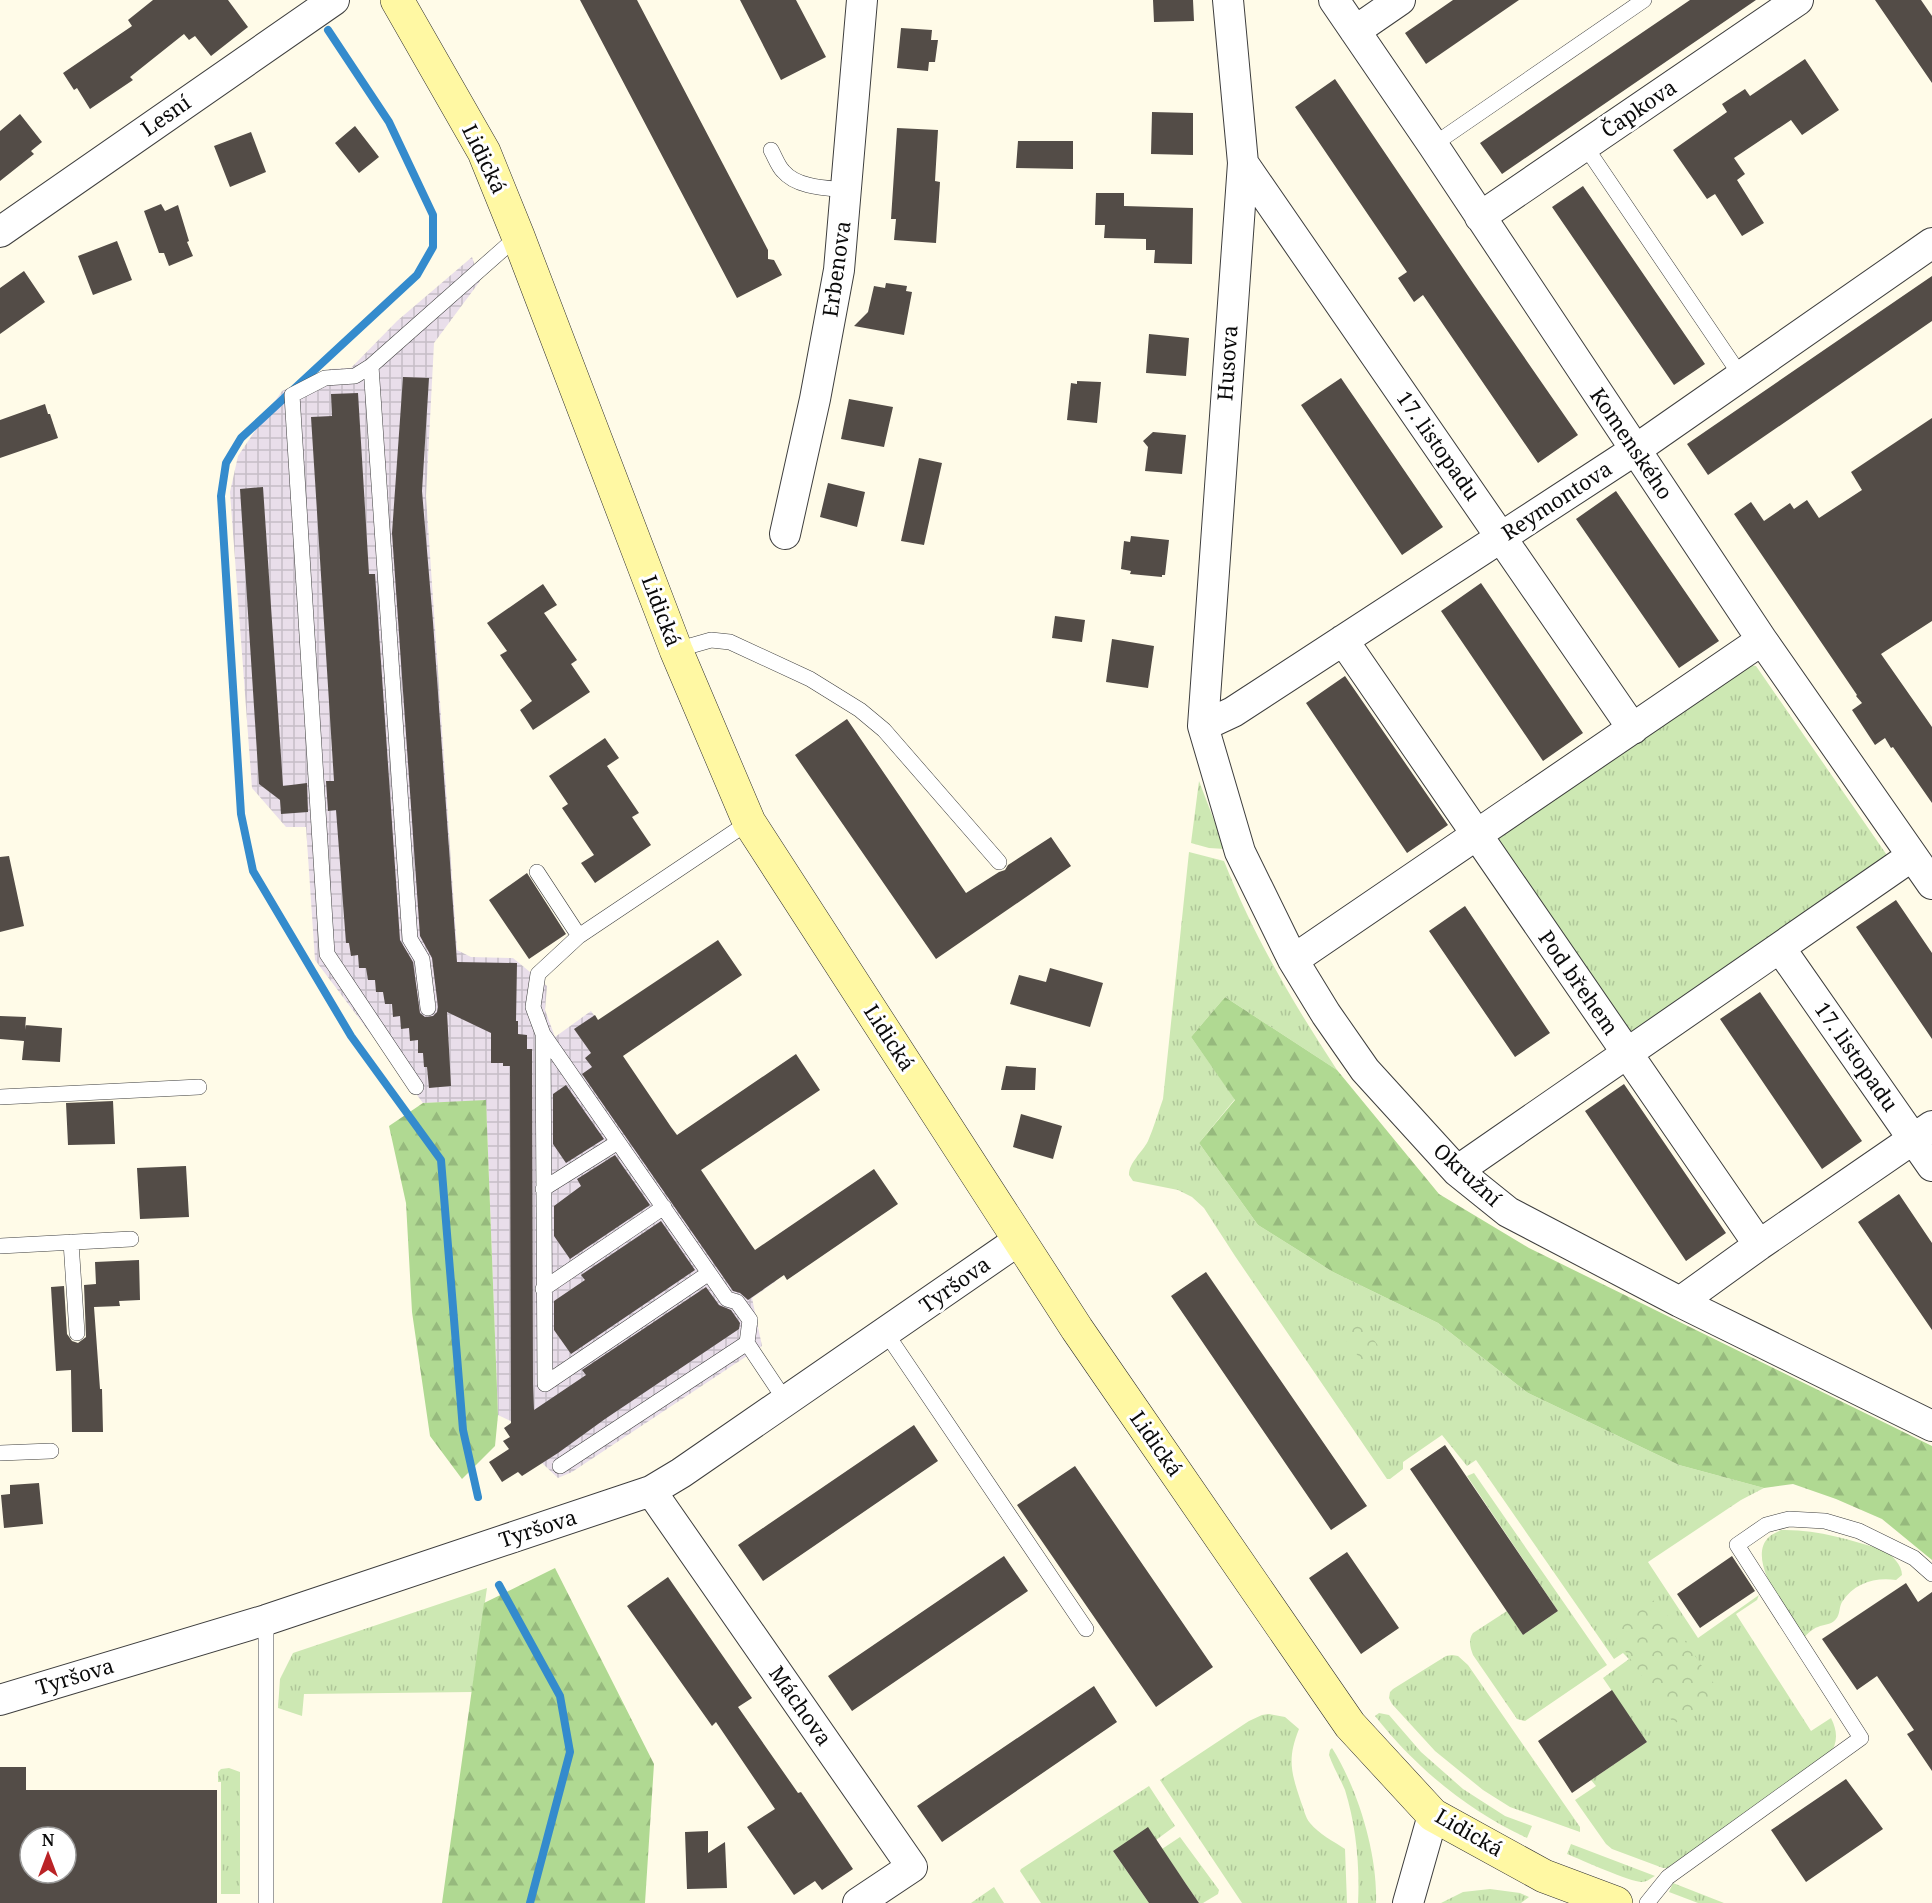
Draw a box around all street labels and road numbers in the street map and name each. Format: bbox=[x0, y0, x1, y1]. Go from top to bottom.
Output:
street label: Čapkova bbox=[1595, 73, 1682, 144]
street label: Lesní bbox=[135, 88, 196, 142]
street label: Lidická bbox=[456, 119, 514, 198]
street label: Erbenova bbox=[815, 219, 857, 319]
street label: Husova bbox=[1210, 324, 1244, 402]
street label: Komenského bbox=[1584, 382, 1680, 505]
street label: 17. listopadu bbox=[1391, 385, 1487, 506]
street label: Reymontova bbox=[1496, 454, 1617, 546]
street label: Lidická bbox=[636, 571, 688, 650]
street label: Pod břehem bbox=[1532, 925, 1625, 1040]
street label: 17. listopadu bbox=[1809, 996, 1905, 1117]
street label: Lidická bbox=[858, 999, 922, 1076]
street label: Okružní bbox=[1428, 1136, 1508, 1212]
street label: Tyršova bbox=[914, 1250, 995, 1319]
street label: Lidická bbox=[1124, 1405, 1189, 1482]
street label: Tyršova bbox=[495, 1502, 580, 1554]
street label: Tyršova bbox=[32, 1651, 117, 1701]
street label: Máchova bbox=[763, 1660, 838, 1751]
street label: Lidická bbox=[1431, 1802, 1508, 1863]

